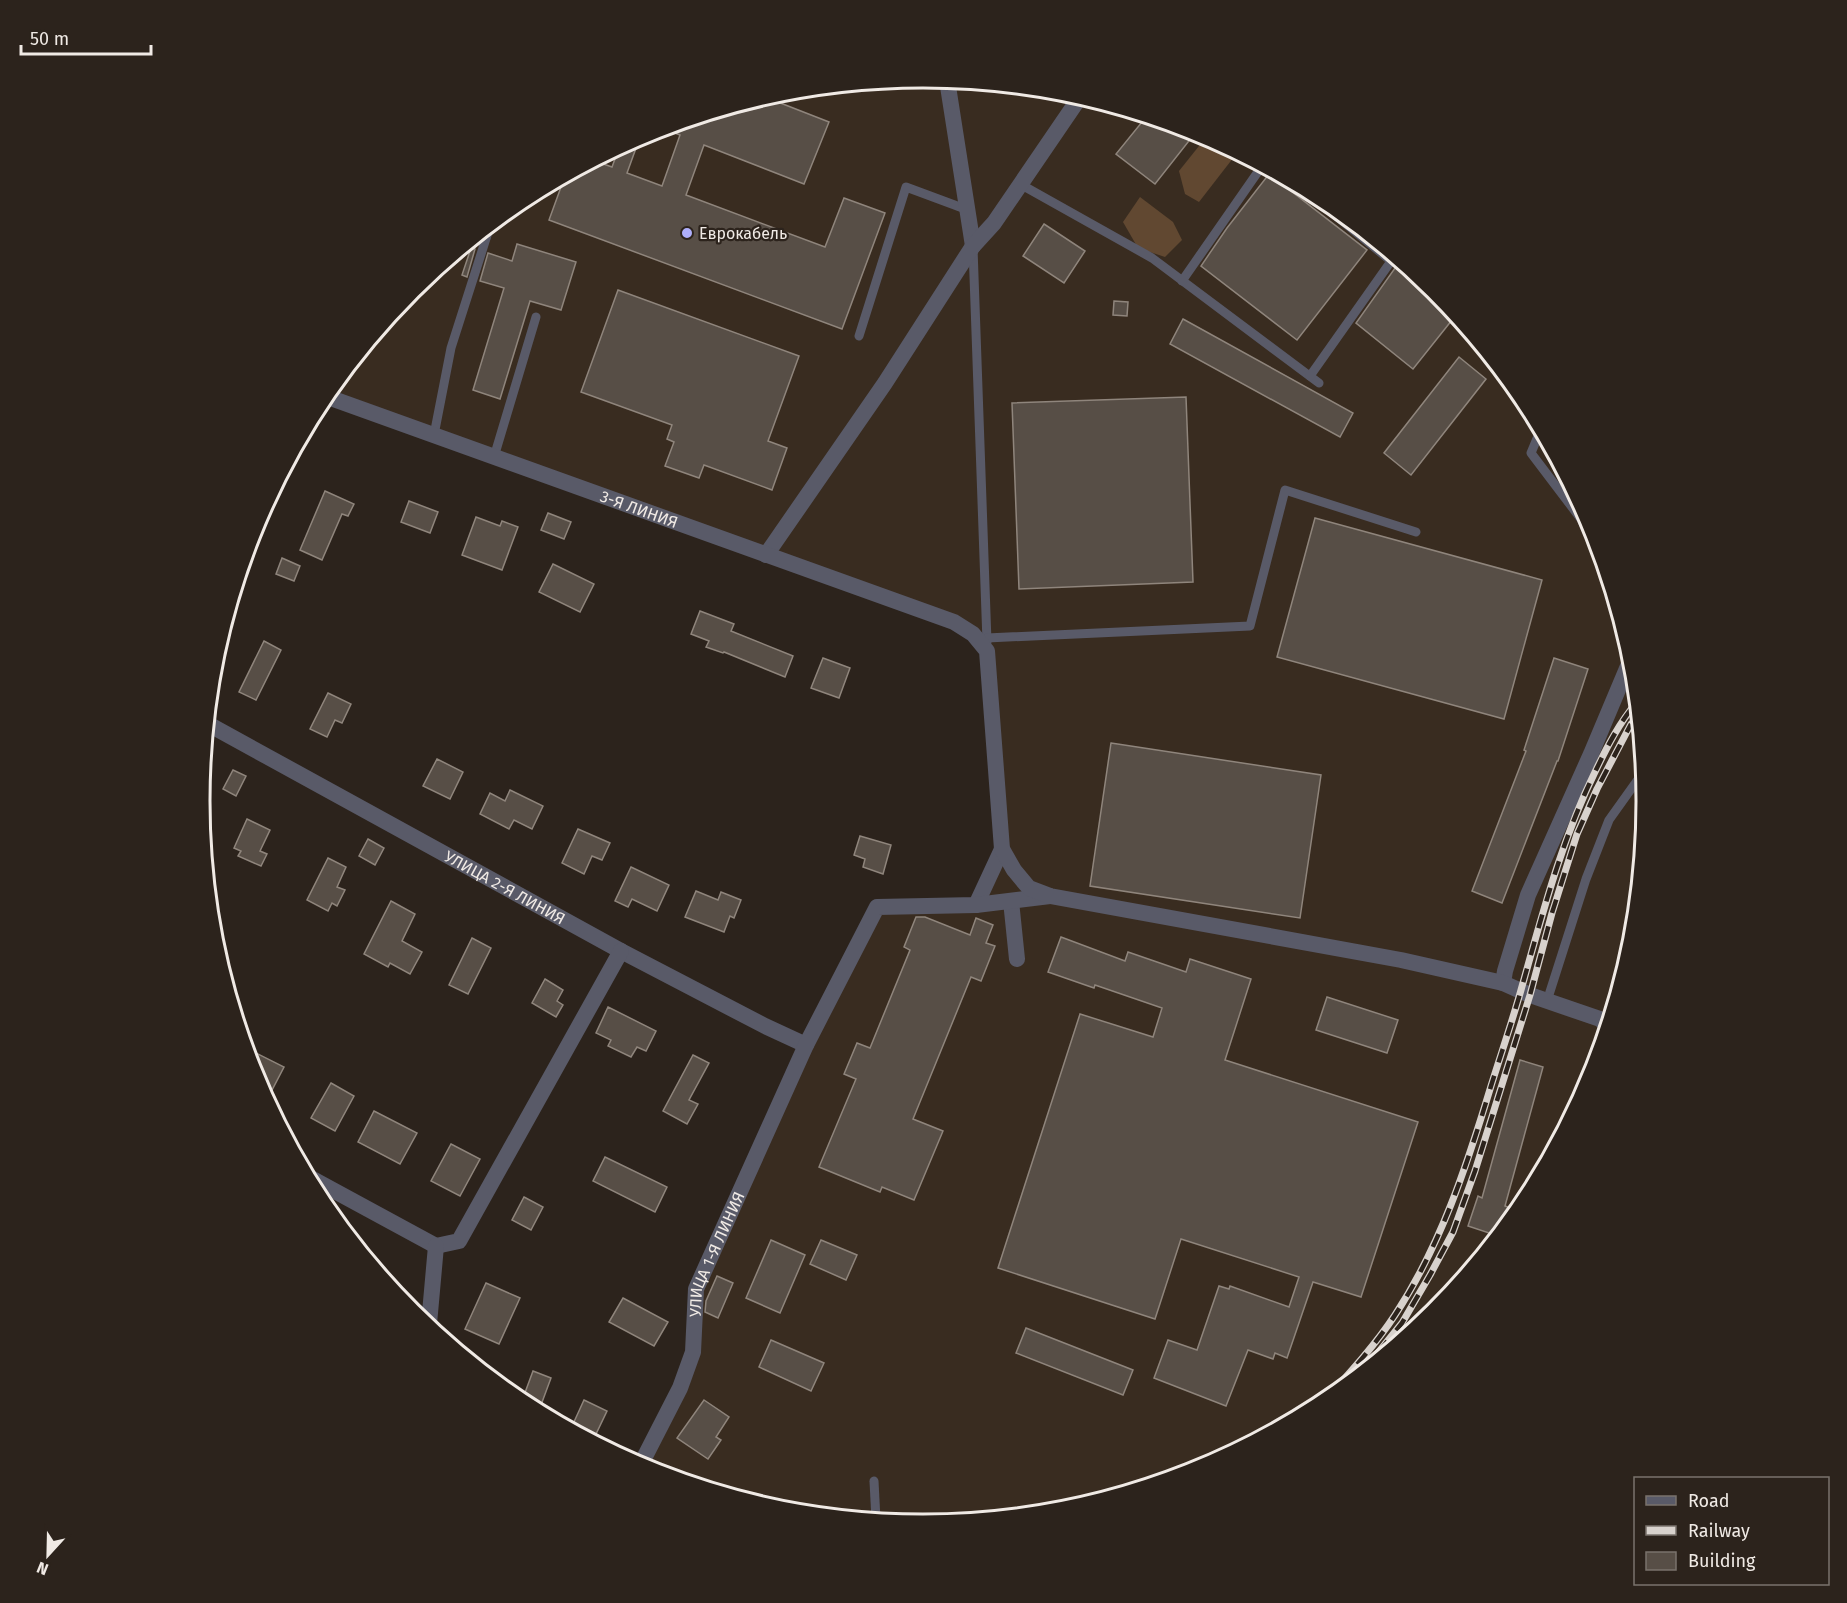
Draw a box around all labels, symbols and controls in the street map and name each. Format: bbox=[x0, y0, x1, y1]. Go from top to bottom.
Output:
scale bar bbox=[21, 18, 152, 56]
text: 50 m bbox=[30, 28, 69, 50]
place label: Еврокабель bbox=[699, 224, 787, 243]
marker: Еврокабель bbox=[680, 226, 694, 240]
street label: 3-Я ЛИНИЯ bbox=[598, 486, 681, 532]
street label: УЛИЦА 2-Я ЛИНИЯ bbox=[441, 846, 569, 928]
street label: УЛИЦА 1-Я ЛИНИЯ bbox=[685, 1188, 748, 1317]
legend bbox=[1634, 1477, 1829, 1585]
text: Road bbox=[1688, 1490, 1730, 1512]
text: Railway bbox=[1688, 1520, 1750, 1542]
north arrow bbox=[18, 1525, 78, 1585]
text: Building bbox=[1688, 1550, 1756, 1572]
text: N bbox=[34, 1558, 51, 1579]

